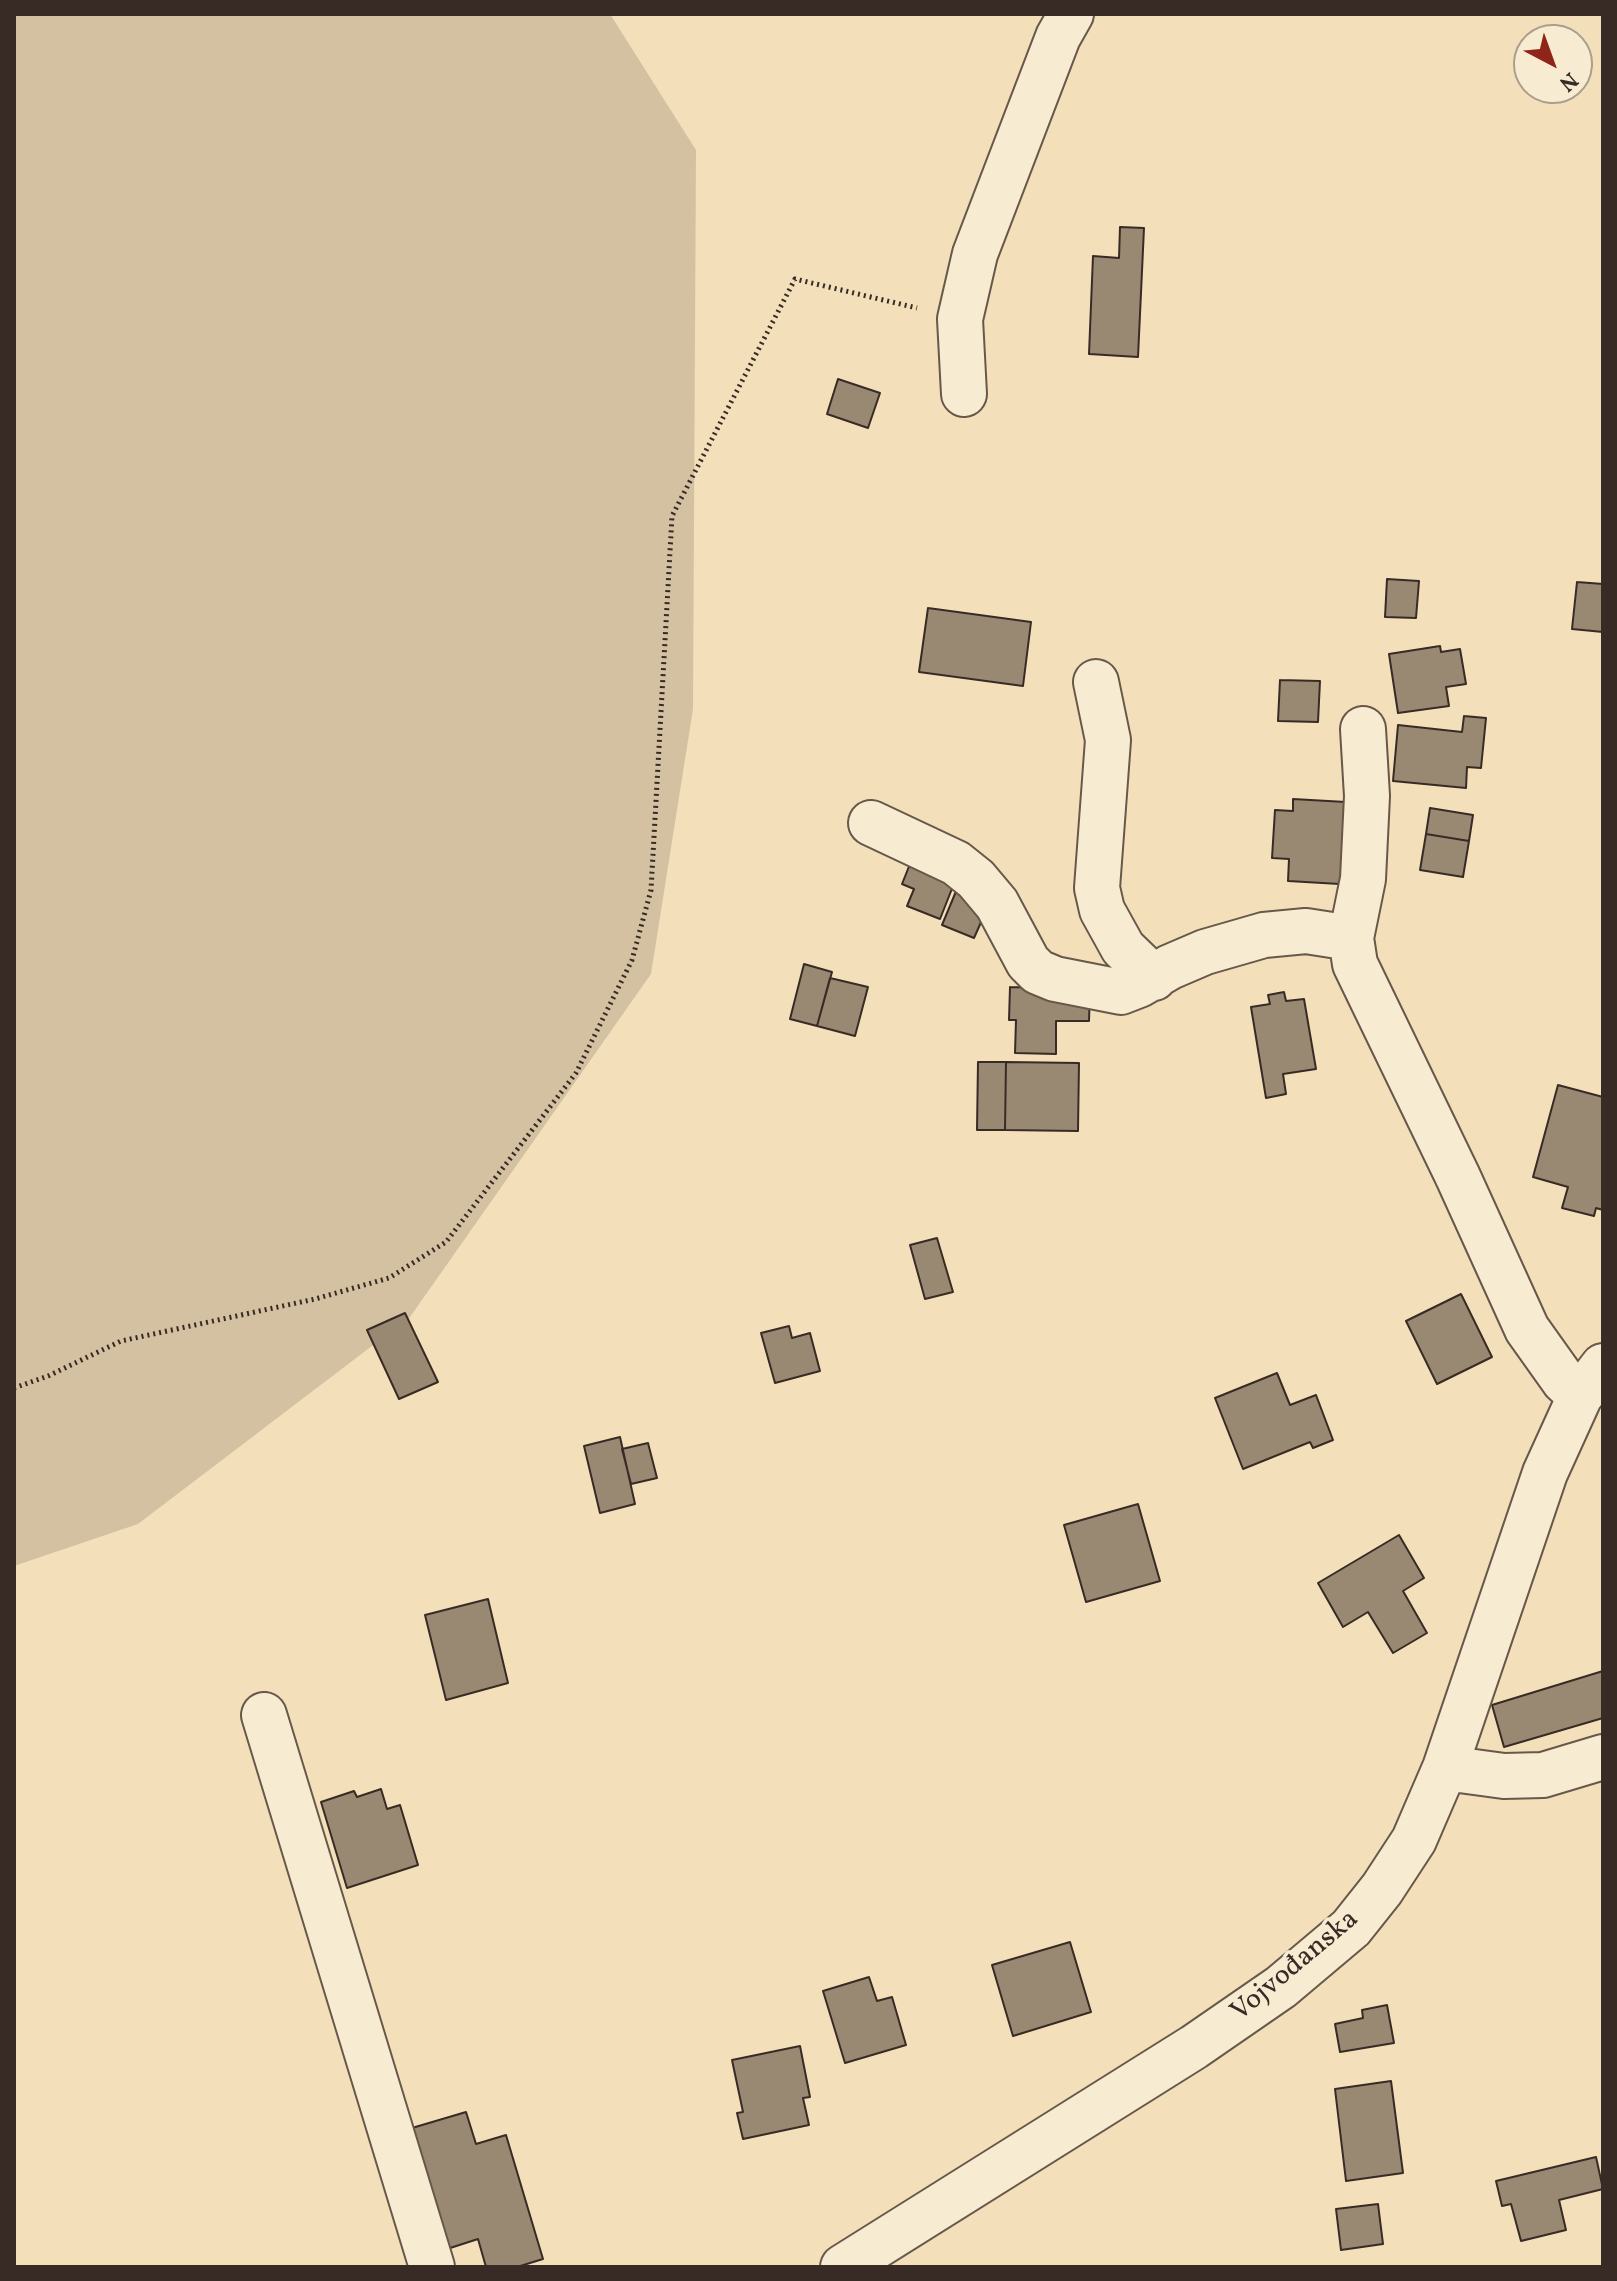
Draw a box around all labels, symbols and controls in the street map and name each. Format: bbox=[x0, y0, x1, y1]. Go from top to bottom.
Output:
north arrow bbox=[1513, 24, 1593, 104]
text: N bbox=[1552, 64, 1584, 98]
street label: Vojvođanska bbox=[1225, 1904, 1367, 2030]

